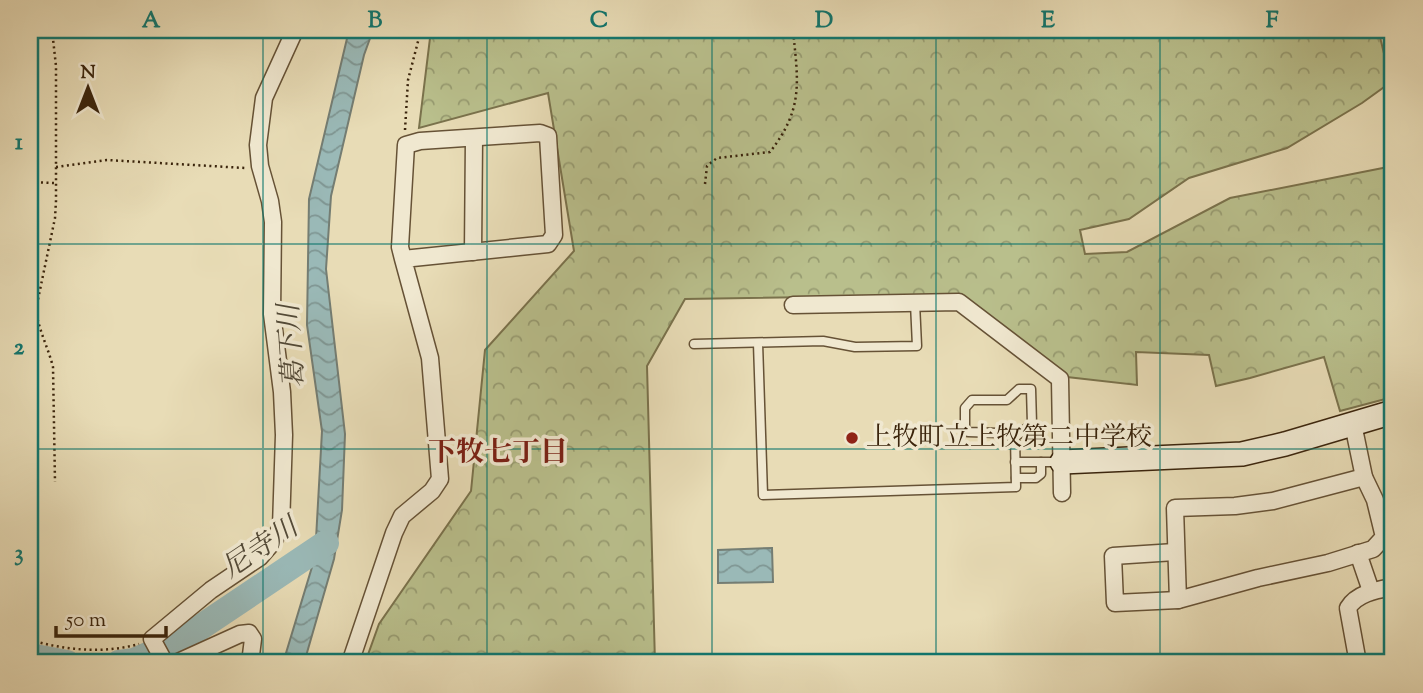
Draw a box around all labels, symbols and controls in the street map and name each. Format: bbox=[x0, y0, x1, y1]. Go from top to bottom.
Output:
text: A bbox=[142, 5, 161, 38]
text: B bbox=[368, 5, 383, 38]
text: C bbox=[590, 5, 608, 38]
text: D bbox=[815, 5, 833, 38]
text: E bbox=[1041, 5, 1055, 38]
text: F bbox=[1266, 5, 1279, 38]
north arrow bbox=[52, 52, 122, 122]
text: N bbox=[80, 60, 96, 87]
text: 1 bbox=[15, 127, 23, 160]
water label: 葛下川 bbox=[270, 300, 316, 389]
text: 2 bbox=[14, 332, 25, 365]
place label: 上牧町立上牧第二中学校 bbox=[866, 420, 1152, 457]
marker: 上牧町立上牧第二中学校 bbox=[844, 430, 860, 446]
district label: 下牧七丁目 bbox=[428, 434, 568, 474]
water label: 尼寺川 bbox=[215, 507, 309, 589]
text: 3 bbox=[14, 538, 24, 571]
scale bar bbox=[56, 595, 166, 639]
text: 50 m bbox=[65, 606, 106, 636]

